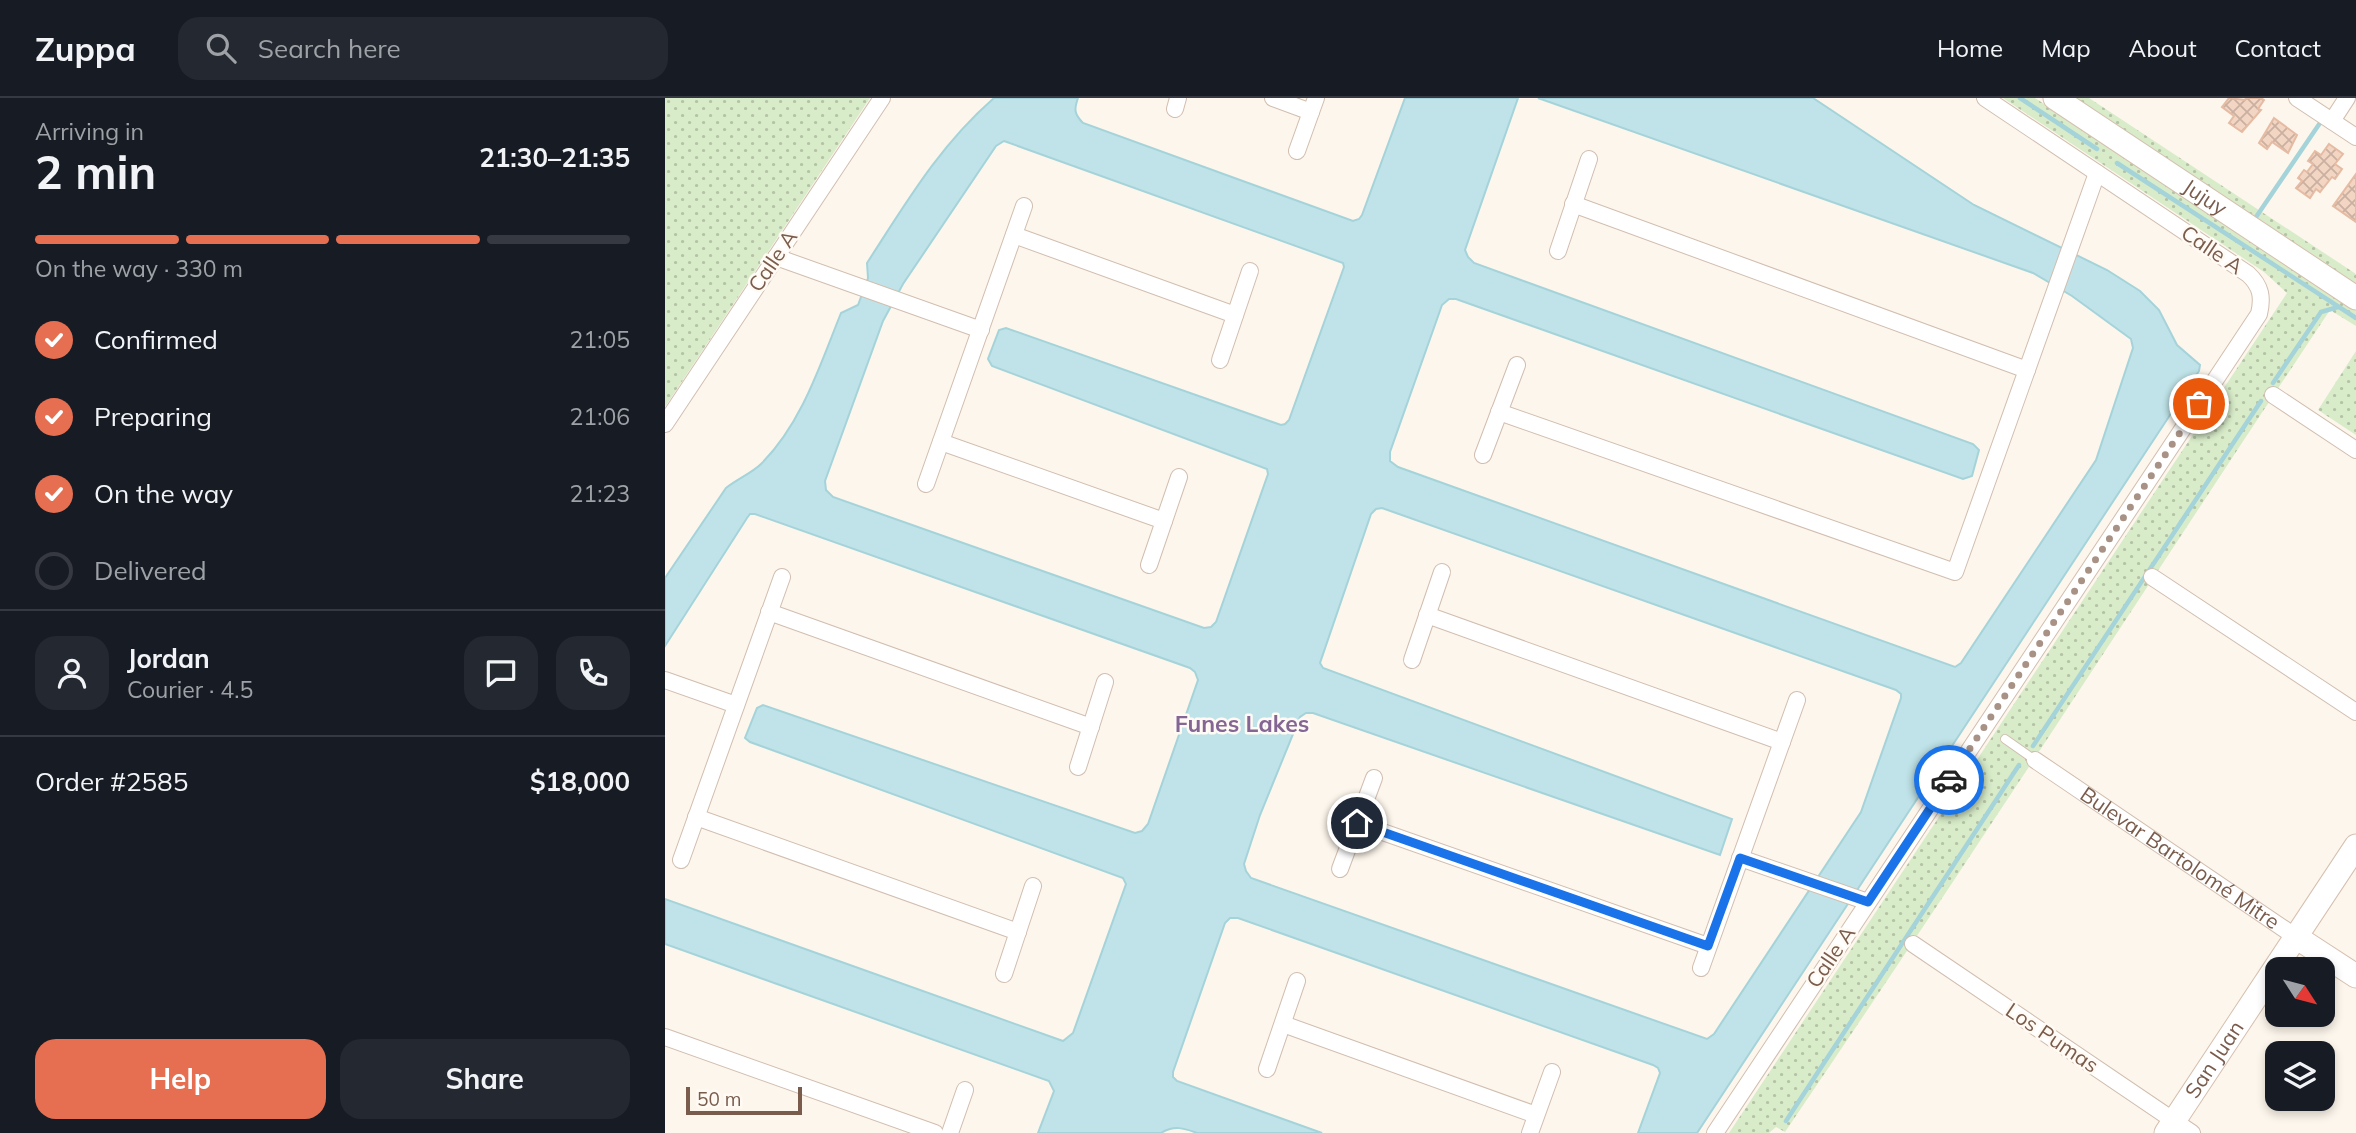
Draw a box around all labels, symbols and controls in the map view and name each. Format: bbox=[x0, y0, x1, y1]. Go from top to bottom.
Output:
search box bbox=[178, 17, 668, 80]
text: Zuppa bbox=[35, 28, 136, 69]
icon: search bbox=[202, 29, 240, 67]
text: Search here bbox=[258, 32, 401, 65]
text: Home bbox=[1937, 33, 2003, 63]
text: Map bbox=[2041, 33, 2091, 63]
text: About bbox=[2129, 33, 2197, 63]
text: Contact bbox=[2235, 33, 2321, 63]
text: Arriving in bbox=[35, 117, 144, 146]
text: 21:30–21:35 bbox=[479, 141, 630, 174]
text: 2 min bbox=[35, 143, 156, 201]
street label: Jujuy bbox=[2179, 173, 2232, 221]
street label: Calle A bbox=[2177, 219, 2249, 280]
street label: Calle A bbox=[742, 224, 803, 296]
text: On the way · 330 m bbox=[35, 254, 243, 283]
icon: check bbox=[35, 321, 73, 359]
text: Confirmed bbox=[94, 323, 218, 356]
text: 21:05 bbox=[570, 325, 630, 354]
pin bbox=[2169, 374, 2229, 434]
icon: bag bbox=[2180, 385, 2218, 423]
icon: check bbox=[35, 398, 73, 436]
text: Preparing bbox=[94, 400, 212, 433]
text: 21:06 bbox=[570, 402, 630, 431]
icon: check bbox=[35, 475, 73, 513]
text: On the way bbox=[94, 477, 233, 510]
text: 21:23 bbox=[570, 479, 630, 508]
text: Delivered bbox=[94, 554, 207, 587]
button: person bbox=[35, 636, 109, 710]
button: chat bbox=[464, 636, 538, 710]
button: phone bbox=[556, 636, 630, 710]
text: Jordan bbox=[127, 642, 210, 675]
text: Courier · 4.5 bbox=[127, 675, 253, 704]
district label: Funes Lakes bbox=[1175, 709, 1309, 738]
courier bbox=[1914, 745, 1984, 815]
icon: car bbox=[1930, 761, 1968, 799]
text: Order #2585 bbox=[35, 765, 188, 798]
text: $18,000 bbox=[530, 765, 630, 798]
street label: Bulevar Bartolomé Mitre bbox=[2076, 781, 2285, 934]
pin bbox=[1327, 793, 1387, 853]
icon: home bbox=[1338, 804, 1376, 842]
street label: Calle A bbox=[1800, 920, 1861, 992]
north arrow bbox=[2265, 957, 2335, 1027]
map controls bbox=[2265, 957, 2335, 1111]
street label: Los Pumas bbox=[2001, 997, 2104, 1078]
street label: San Juan bbox=[2179, 1015, 2249, 1103]
button: Help bbox=[35, 1039, 326, 1119]
button: Share bbox=[340, 1039, 630, 1119]
button: layers bbox=[2265, 1041, 2335, 1111]
scale bar bbox=[686, 1084, 801, 1116]
text: 50 m bbox=[697, 1087, 741, 1111]

